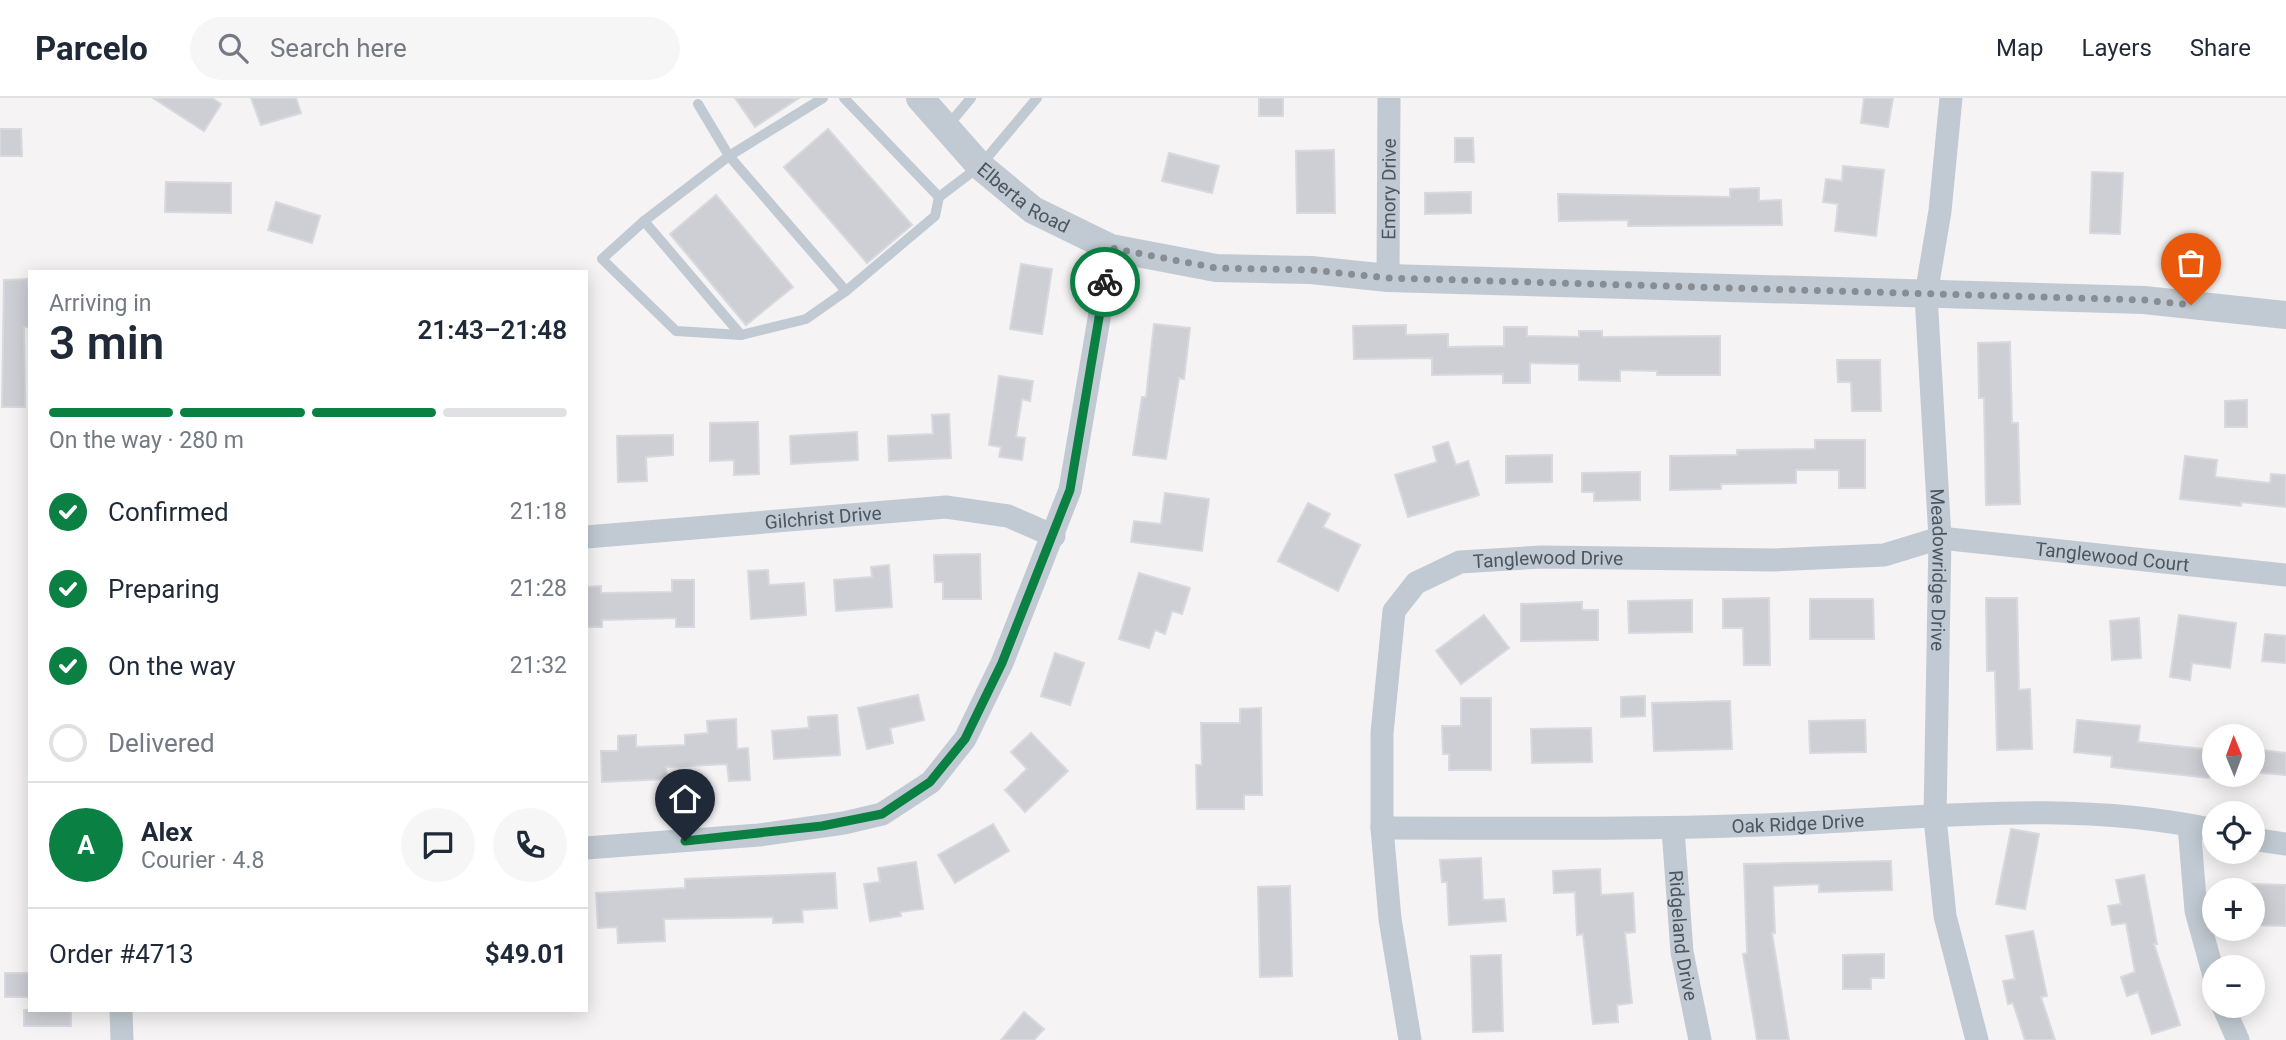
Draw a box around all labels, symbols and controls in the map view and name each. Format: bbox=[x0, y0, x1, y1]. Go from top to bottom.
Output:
search box bbox=[190, 17, 680, 80]
text: Parcelo bbox=[35, 29, 148, 68]
icon: search bbox=[214, 29, 252, 67]
text: Search here bbox=[270, 33, 407, 63]
text: Map bbox=[1996, 34, 2044, 62]
text: Layers bbox=[2082, 34, 2152, 62]
text: Share bbox=[2190, 34, 2251, 62]
street label: Emory Drive bbox=[1377, 138, 1400, 240]
street label: Elberta Road bbox=[973, 157, 1073, 238]
pin bbox=[2161, 233, 2221, 305]
icon: bag bbox=[2172, 244, 2210, 282]
courier bbox=[1070, 247, 1140, 317]
icon: bike bbox=[1086, 263, 1124, 301]
text: Arriving in bbox=[49, 290, 152, 317]
text: 21:43–21:48 bbox=[417, 315, 567, 345]
text: 3 min bbox=[49, 316, 164, 370]
text: On the way · 280 m bbox=[49, 427, 244, 454]
street label: Meadowridge Drive bbox=[1926, 488, 1952, 652]
icon: check bbox=[49, 493, 87, 531]
text: Confirmed bbox=[108, 497, 229, 527]
text: 21:18 bbox=[510, 498, 567, 525]
street label: Gilchrist Drive bbox=[764, 501, 883, 534]
street label: Tanglewood Court bbox=[2034, 537, 2190, 576]
street label: Tanglewood Drive bbox=[1472, 545, 1623, 573]
icon: check bbox=[49, 570, 87, 608]
text: Preparing bbox=[108, 574, 220, 604]
text: 21:28 bbox=[510, 575, 567, 602]
icon: check bbox=[49, 647, 87, 685]
text: On the way bbox=[108, 651, 236, 681]
text: 21:32 bbox=[510, 652, 567, 679]
north arrow bbox=[2202, 724, 2264, 788]
map controls bbox=[2202, 724, 2265, 1018]
text: Delivered bbox=[108, 728, 215, 758]
pin bbox=[655, 769, 715, 841]
icon: home bbox=[666, 780, 704, 818]
button: locate bbox=[2202, 801, 2265, 864]
button: chat bbox=[401, 808, 475, 882]
button: phone bbox=[493, 808, 567, 882]
street label: Oak Ridge Drive bbox=[1731, 808, 1865, 837]
text: Alex bbox=[141, 817, 193, 847]
text: A bbox=[77, 830, 95, 860]
text: Courier · 4.8 bbox=[141, 847, 264, 874]
street label: Ridgeland Drive bbox=[1665, 869, 1703, 1003]
button: + bbox=[2202, 878, 2265, 941]
text: Order #4713 bbox=[49, 939, 194, 969]
text: $49.01 bbox=[485, 939, 567, 969]
button: − bbox=[2202, 955, 2265, 1018]

